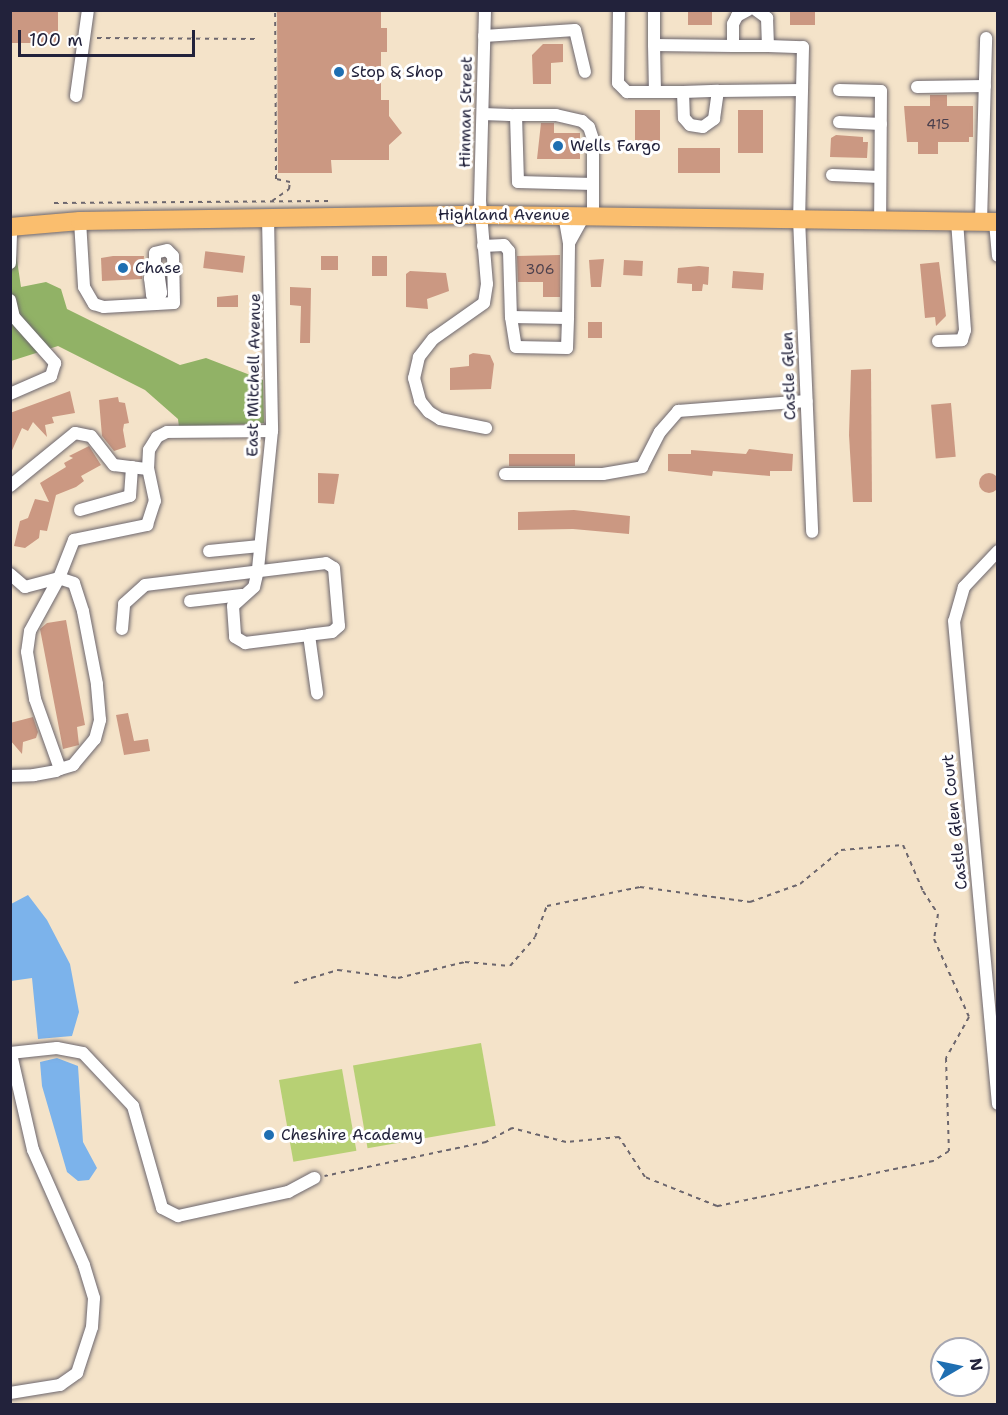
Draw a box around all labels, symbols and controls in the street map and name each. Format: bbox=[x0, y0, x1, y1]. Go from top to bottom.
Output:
scale bar bbox=[21, 18, 198, 56]
text: 100 m bbox=[29, 28, 83, 52]
street label: Hinman Street bbox=[455, 56, 477, 168]
place label: Stop & Shop bbox=[351, 62, 443, 82]
marker: Stop & Shop bbox=[332, 65, 346, 79]
house number: 415 bbox=[926, 116, 950, 132]
place label: Wells Fargo bbox=[570, 136, 661, 156]
marker: Wells Fargo bbox=[551, 139, 565, 153]
street label: Highland Avenue bbox=[438, 205, 570, 225]
place label: Chase bbox=[135, 258, 181, 278]
marker: Chase bbox=[116, 261, 130, 275]
house number: 306 bbox=[526, 261, 554, 277]
street label: East Mitchell Avenue bbox=[243, 293, 265, 457]
street label: Castle Glen bbox=[778, 331, 800, 421]
street label: Castle Glen Court bbox=[938, 753, 972, 891]
place label: Cheshire Academy bbox=[281, 1125, 423, 1145]
marker: Cheshire Academy bbox=[262, 1128, 276, 1142]
north arrow bbox=[930, 1337, 990, 1397]
text: N bbox=[965, 1357, 988, 1372]

